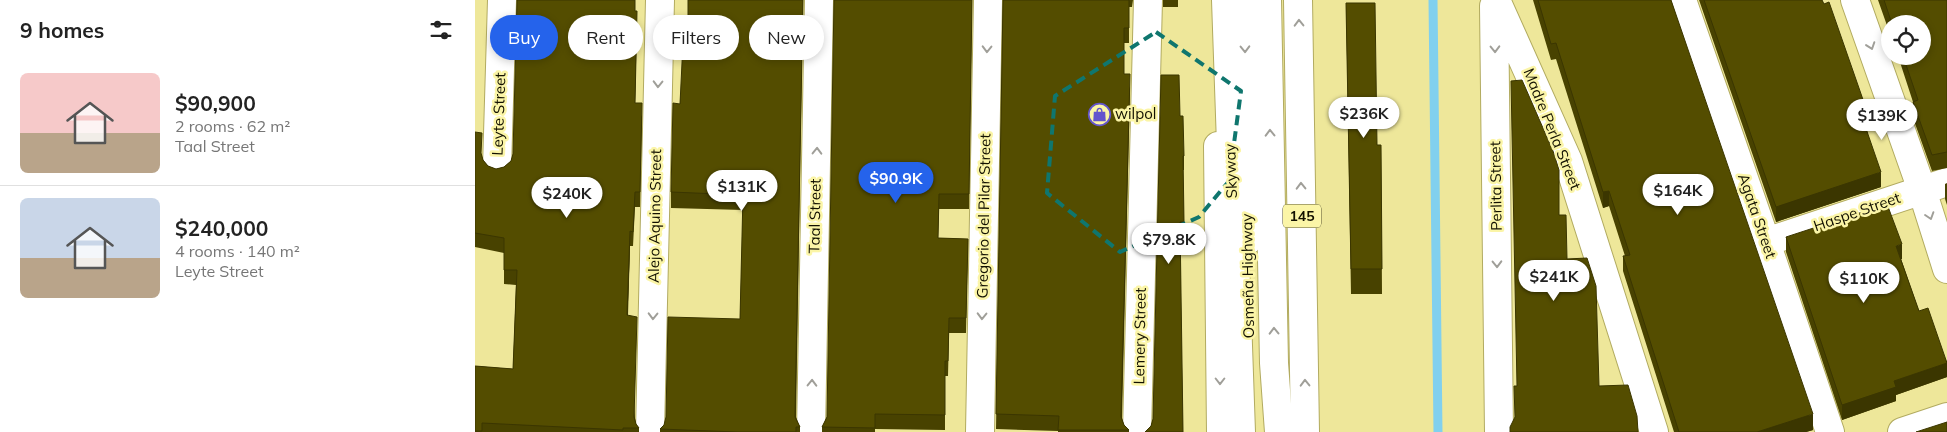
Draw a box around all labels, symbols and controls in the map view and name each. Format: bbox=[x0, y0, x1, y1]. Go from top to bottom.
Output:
chip: Buy bbox=[490, 15, 558, 60]
chip: Rent bbox=[568, 15, 643, 60]
chip: Filters bbox=[653, 15, 739, 60]
chip: New bbox=[749, 15, 824, 60]
map controls bbox=[1881, 15, 1931, 65]
button: locate bbox=[1881, 15, 1931, 65]
icon: filters bbox=[427, 16, 455, 44]
text: 9 homes bbox=[20, 17, 104, 43]
one-way arrow bbox=[1294, 19, 1304, 27]
one-way arrow bbox=[1866, 41, 1876, 50]
one-way arrow bbox=[982, 45, 992, 53]
one-way arrow bbox=[1240, 45, 1250, 53]
one-way arrow bbox=[1490, 45, 1500, 53]
street label: Madre Perla Street bbox=[1519, 65, 1585, 192]
street label: Leyte Street bbox=[488, 72, 509, 156]
one-way arrow bbox=[653, 80, 664, 88]
text: $90,900 bbox=[175, 90, 256, 116]
icon: home bbox=[60, 93, 120, 153]
pin: $236K bbox=[1329, 96, 1399, 139]
pin: $139K bbox=[1847, 98, 1917, 141]
shop icon: wilpol bbox=[1087, 102, 1111, 126]
text: $236K bbox=[1339, 103, 1389, 123]
place label: wilpol bbox=[1115, 104, 1156, 123]
text: $139K bbox=[1857, 105, 1907, 125]
text: 2 rooms · 62 m² bbox=[175, 116, 290, 136]
one-way arrow bbox=[1264, 129, 1275, 137]
street label: Gregorio del Pilar Street bbox=[973, 133, 994, 299]
text: Taal Street bbox=[175, 136, 255, 156]
street label: Perlita Street bbox=[1485, 141, 1506, 231]
street label: Skyway bbox=[1220, 143, 1241, 199]
one-way arrow bbox=[812, 147, 822, 154]
street label: Alejo Aquino Street bbox=[644, 149, 665, 283]
pin: $90.9K bbox=[855, 162, 937, 204]
text: $90.9K bbox=[869, 168, 923, 188]
pin: $131K bbox=[707, 170, 777, 212]
street label: Agata Street bbox=[1734, 171, 1781, 261]
pin: $164K bbox=[1643, 174, 1713, 216]
pin: $240K bbox=[532, 176, 602, 219]
text: $131K bbox=[717, 176, 767, 196]
street label: Taal Street bbox=[804, 178, 825, 254]
text: $164K bbox=[1653, 180, 1703, 200]
one-way arrow bbox=[1296, 182, 1307, 190]
text: $240K bbox=[542, 183, 592, 203]
street label: Haspe Street bbox=[1811, 188, 1903, 235]
road number: 145 bbox=[1283, 205, 1321, 228]
one-way arrow bbox=[1924, 212, 1934, 220]
street label: Osmeña Highway bbox=[1237, 213, 1258, 338]
text: $240,000 bbox=[175, 215, 268, 241]
icon: home bbox=[60, 218, 120, 278]
pin: $79.8K bbox=[1128, 222, 1210, 265]
text: $79.8K bbox=[1142, 229, 1196, 249]
text: 4 rooms · 140 m² bbox=[175, 241, 300, 261]
one-way arrow bbox=[1492, 260, 1502, 268]
pin: $241K bbox=[1519, 260, 1589, 302]
text: Leyte Street bbox=[175, 261, 264, 281]
pin: $110K bbox=[1829, 262, 1899, 304]
text: $241K bbox=[1529, 266, 1579, 286]
text: $110K bbox=[1839, 268, 1889, 288]
street label: Lemery Street bbox=[1129, 287, 1150, 385]
one-way arrow bbox=[648, 312, 658, 320]
one-way arrow bbox=[977, 312, 987, 320]
one-way arrow bbox=[1269, 327, 1279, 334]
one-way arrow bbox=[1215, 378, 1225, 385]
one-way arrow bbox=[807, 379, 817, 387]
one-way arrow bbox=[1299, 379, 1310, 387]

